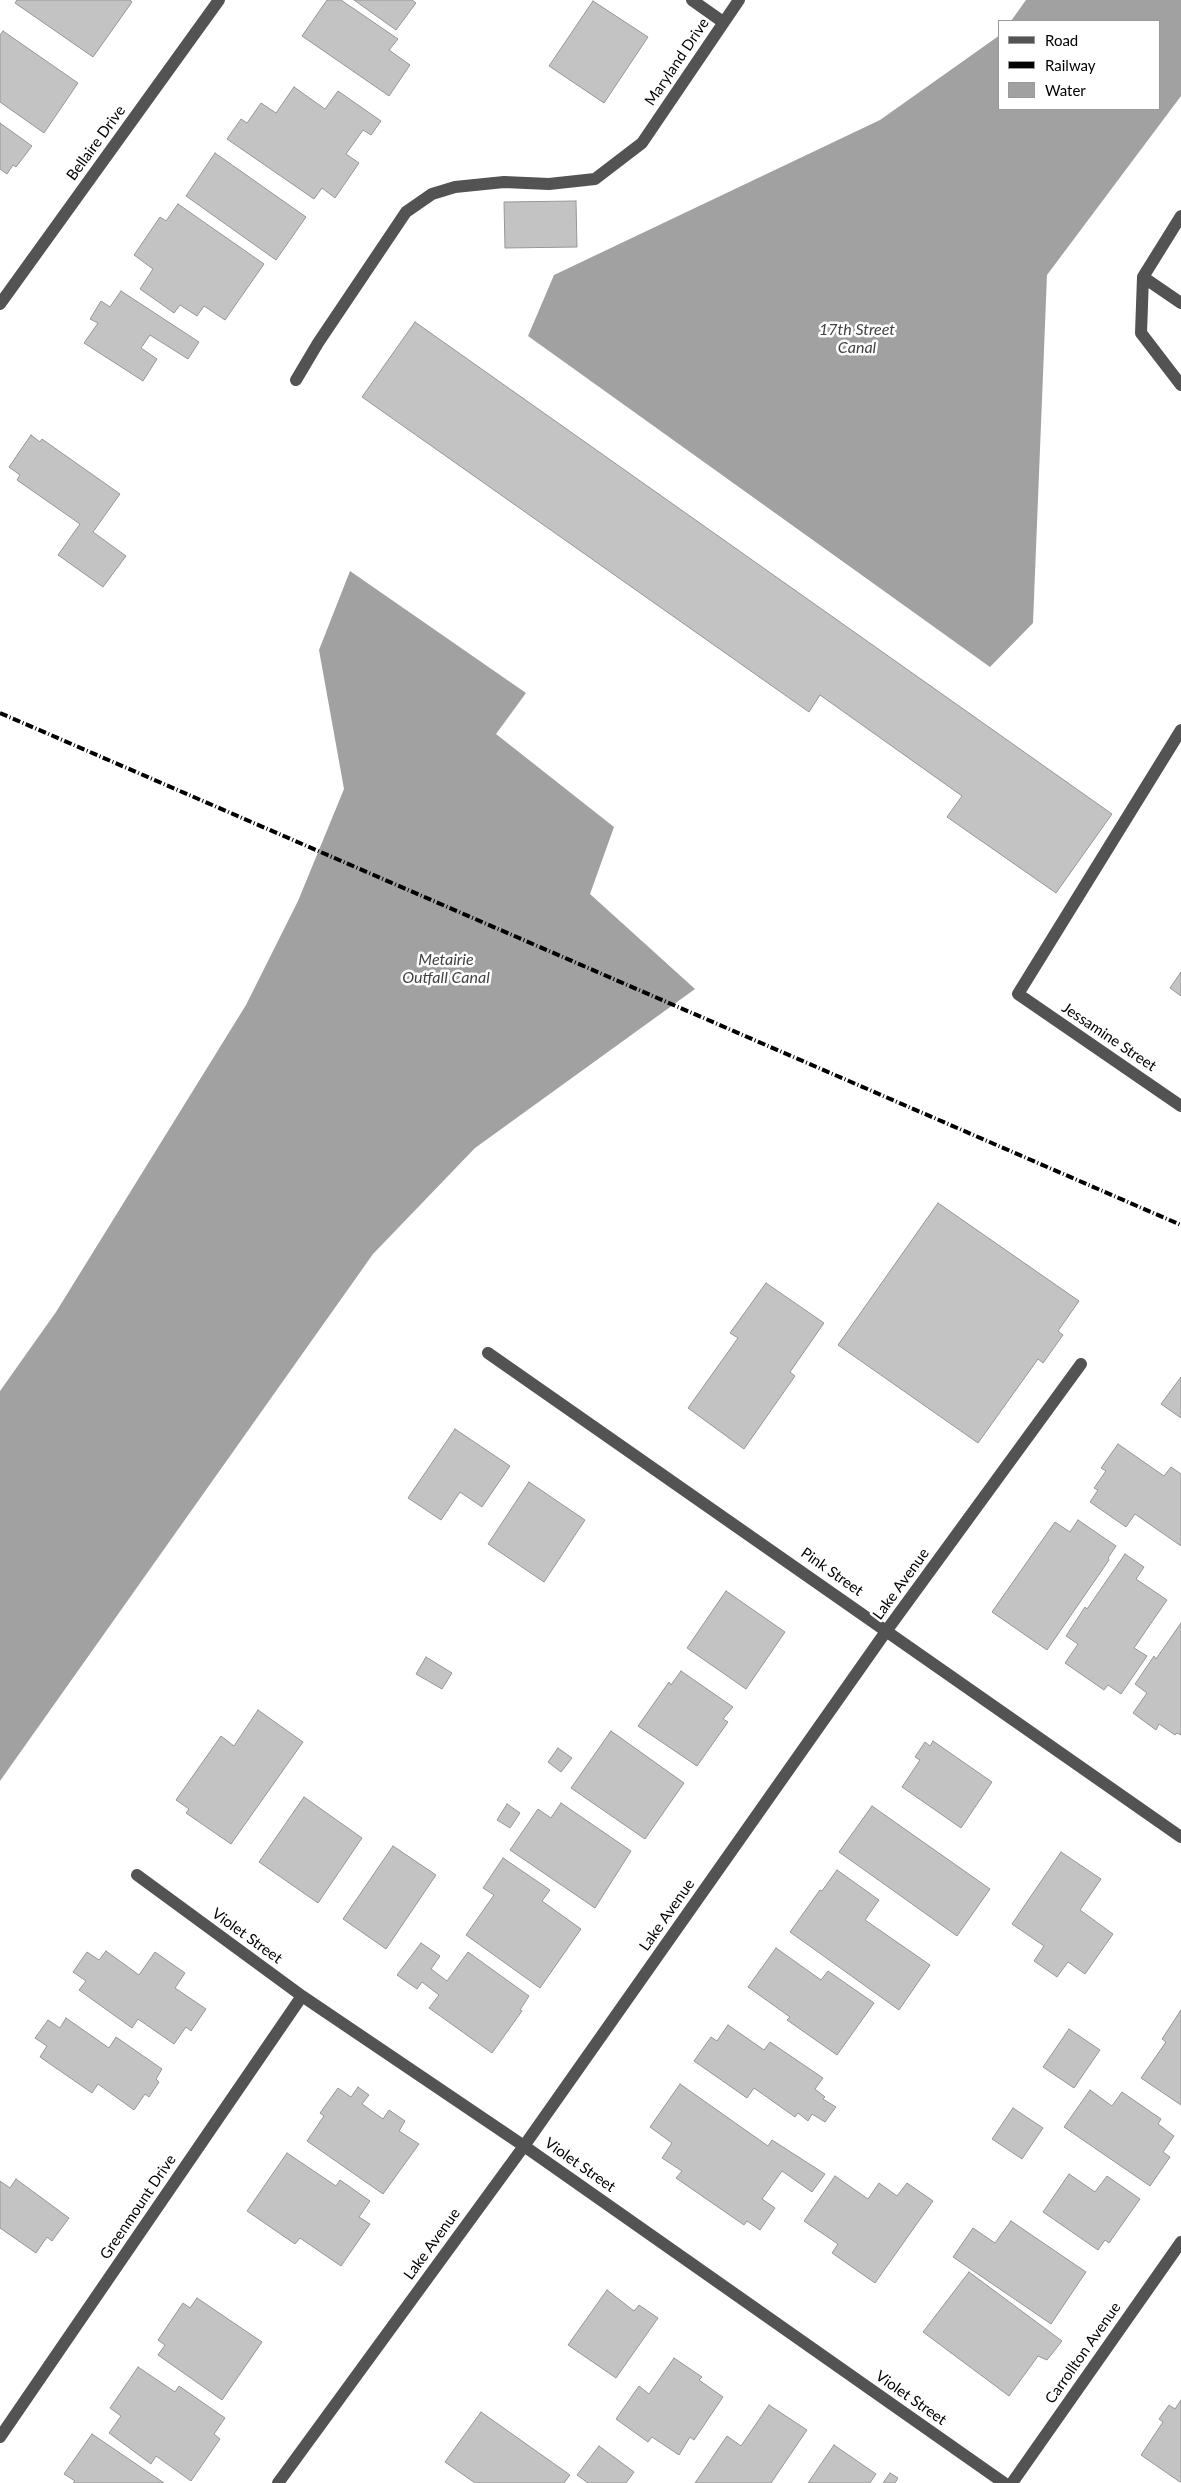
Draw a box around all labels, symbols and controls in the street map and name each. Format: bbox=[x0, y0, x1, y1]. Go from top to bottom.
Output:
street label: Maryland Drive bbox=[641, 15, 713, 109]
legend bbox=[998, 20, 1161, 110]
text: Road bbox=[1045, 31, 1078, 49]
text: Railway bbox=[1045, 56, 1096, 74]
text: Water bbox=[1045, 81, 1086, 99]
street label: Bellaire Drive bbox=[63, 102, 129, 184]
water label: 17th Street Canal bbox=[819, 320, 895, 358]
water label: Metairie Outfall Canal bbox=[402, 950, 490, 988]
street label: Jessamine Street bbox=[1058, 999, 1160, 1075]
street label: Pink Street bbox=[797, 1544, 867, 1600]
street label: Lake Avenue bbox=[869, 1545, 933, 1623]
street label: Lake Avenue bbox=[636, 1876, 698, 1954]
street label: Violet Street bbox=[208, 1905, 286, 1967]
street label: Violet Street bbox=[541, 2134, 619, 2196]
street label: Greenmount Drive bbox=[96, 2151, 180, 2263]
street label: Lake Avenue bbox=[400, 2205, 464, 2283]
street label: Carrollton Avenue bbox=[1041, 2299, 1125, 2407]
street label: Violet Street bbox=[872, 2367, 950, 2429]

